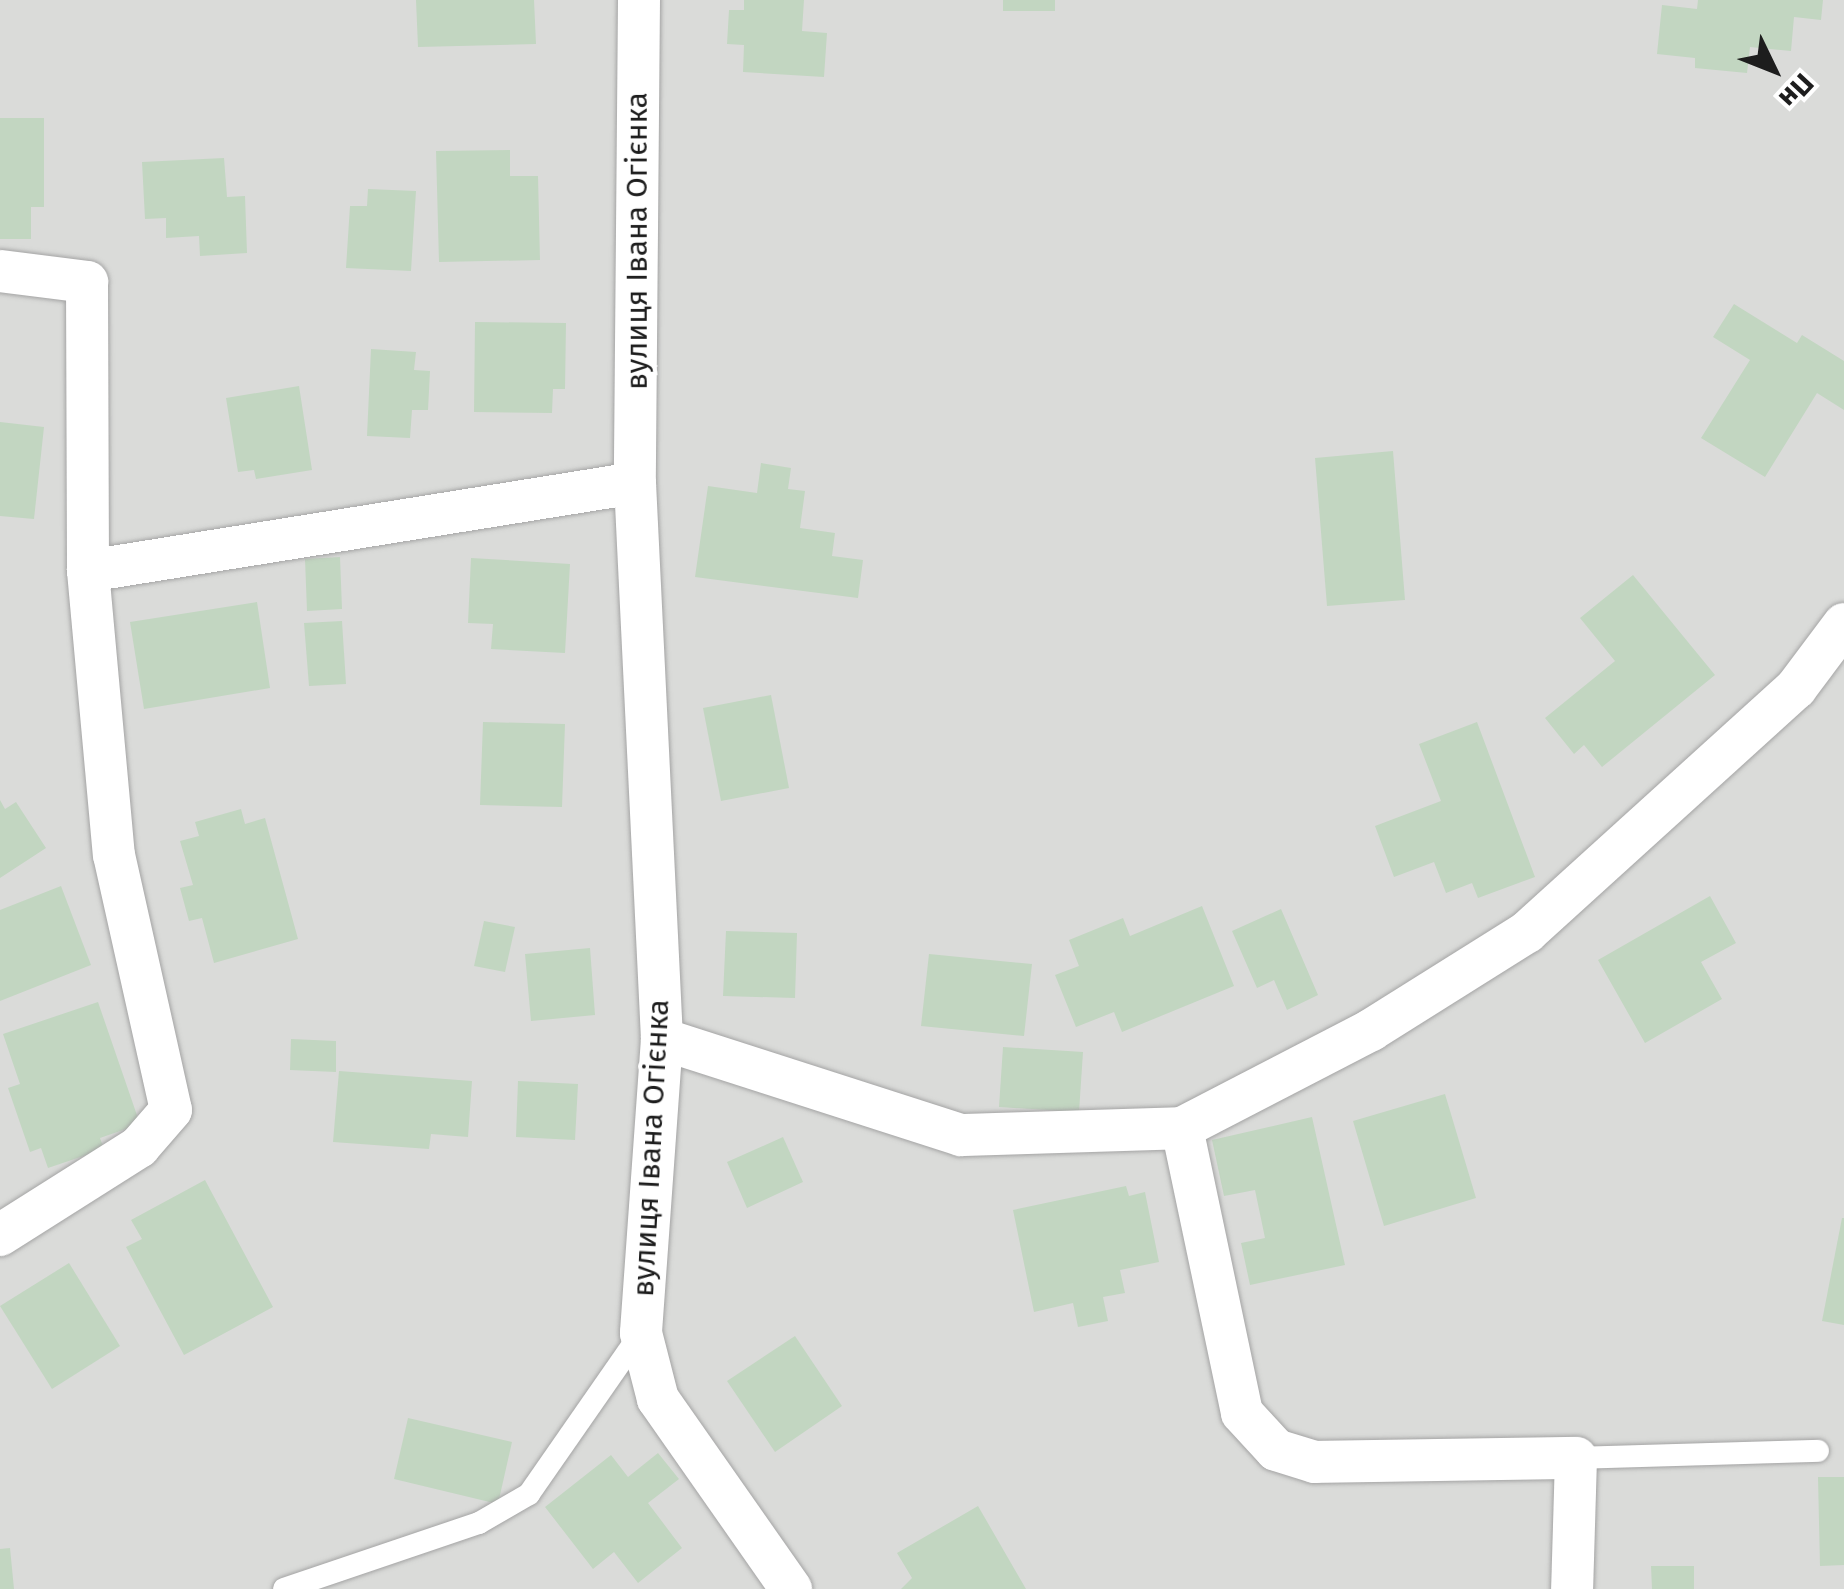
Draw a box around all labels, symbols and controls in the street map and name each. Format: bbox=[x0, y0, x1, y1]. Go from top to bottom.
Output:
north arrow bbox=[1724, 20, 1824, 120]
text: Пн bbox=[1772, 67, 1820, 115]
street label: вулиця Івана Огієнка bbox=[619, 92, 655, 390]
street label: вулиця Івана Огієнка bbox=[625, 998, 677, 1298]

